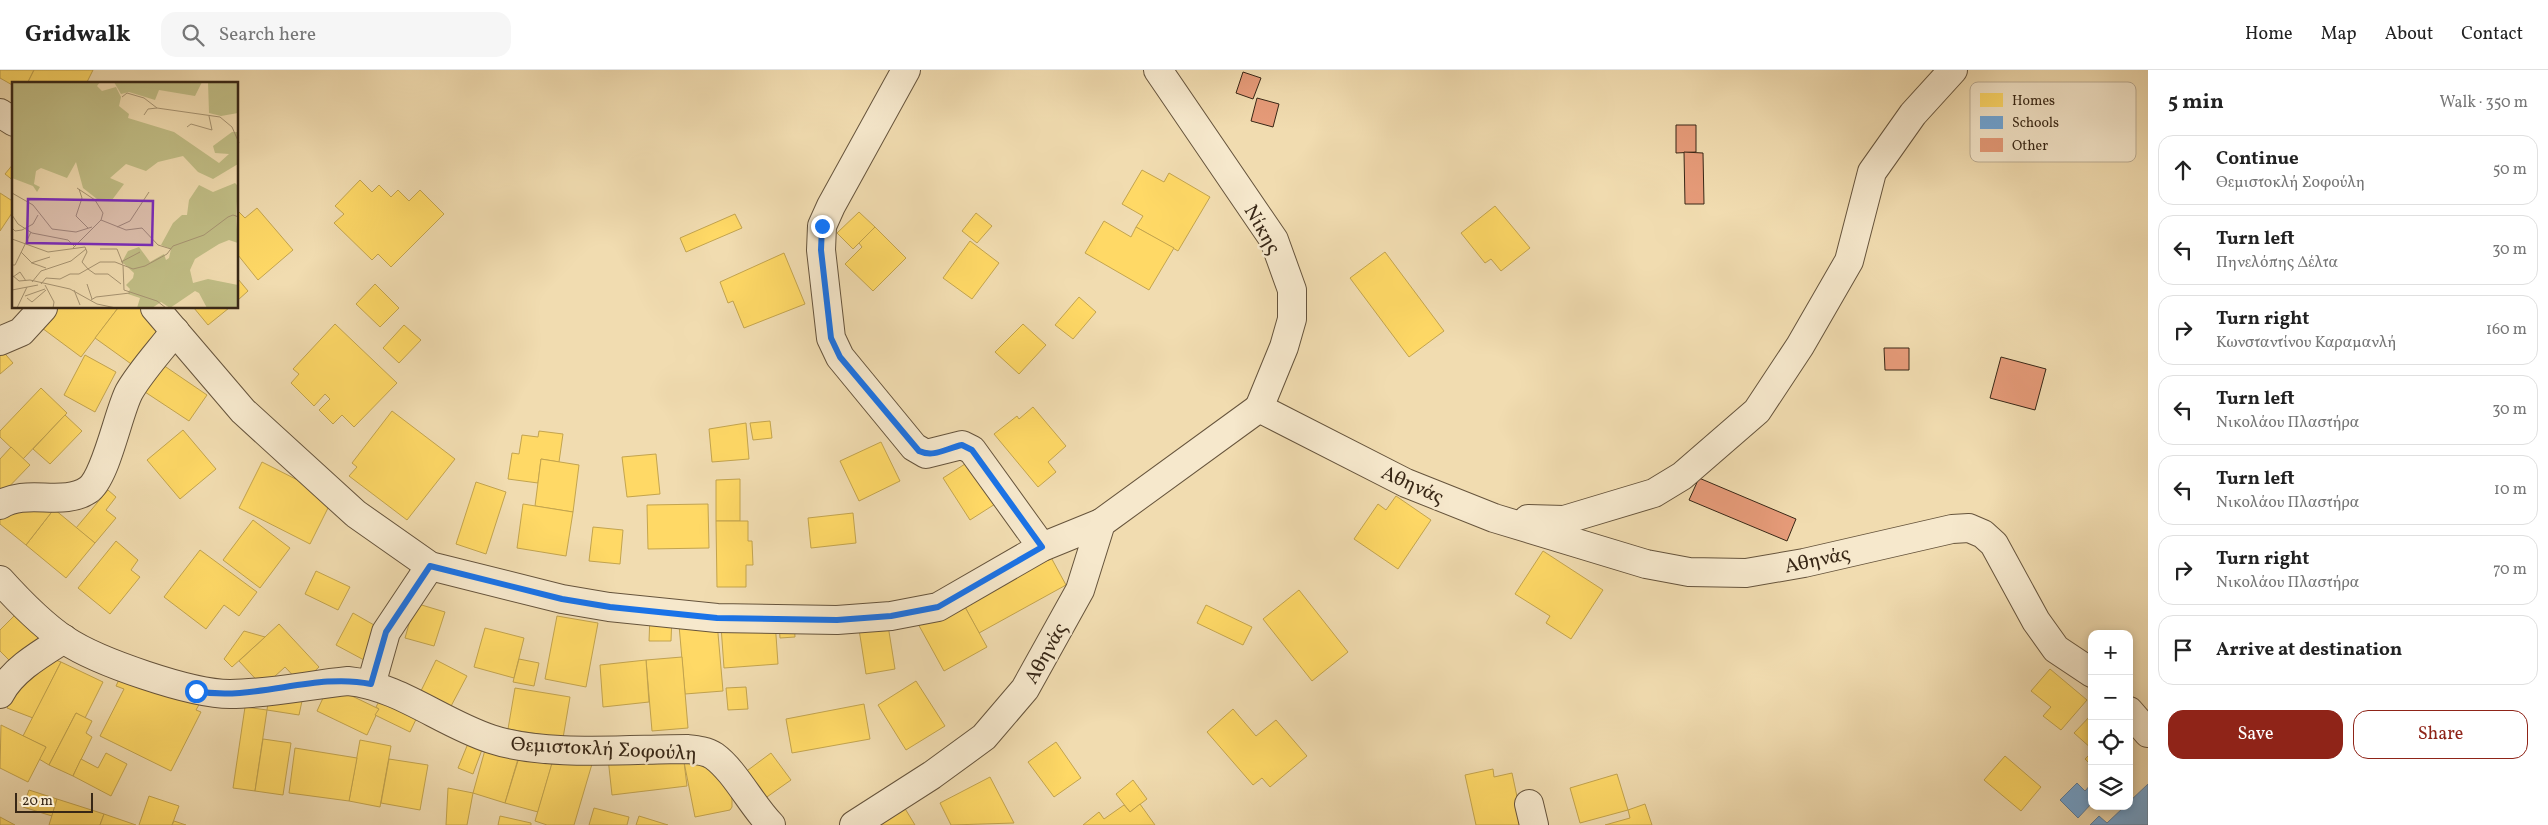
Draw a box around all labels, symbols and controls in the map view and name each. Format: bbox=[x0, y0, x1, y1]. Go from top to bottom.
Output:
search box bbox=[161, 12, 511, 57]
text: Gridwalk bbox=[25, 18, 131, 52]
icon: search bbox=[179, 21, 207, 49]
text: Search here bbox=[219, 22, 316, 48]
text: Home bbox=[2245, 22, 2293, 47]
text: Map bbox=[2321, 22, 2357, 47]
text: About bbox=[2385, 22, 2433, 47]
text: Contact bbox=[2461, 22, 2523, 47]
inset map bbox=[12, 82, 239, 309]
legend bbox=[1970, 82, 2136, 162]
text: 5 min bbox=[2168, 88, 2224, 117]
text: Homes bbox=[2012, 92, 2055, 111]
text: Walk · 350 m bbox=[2440, 92, 2528, 114]
text: Schools bbox=[2012, 114, 2059, 133]
text: Other bbox=[2012, 137, 2048, 156]
text: Continue bbox=[2216, 146, 2299, 172]
icon: ahead bbox=[2169, 156, 2197, 184]
text: 50 m bbox=[2493, 159, 2527, 181]
text: Θεμιστοκλή Σοφούλη bbox=[2216, 172, 2365, 194]
street label: Νίκης bbox=[1236, 200, 1287, 260]
route end bbox=[811, 215, 834, 238]
text: Turn left bbox=[2216, 226, 2295, 252]
icon: left bbox=[2169, 236, 2197, 264]
text: 30 m bbox=[2492, 239, 2527, 261]
text: Πηνελόπης Δέλτα bbox=[2216, 252, 2338, 274]
text: Turn right bbox=[2216, 306, 2309, 332]
icon: right bbox=[2169, 316, 2197, 344]
text: 160 m bbox=[2486, 319, 2527, 341]
text: Κωνσταντίνου Καραμανλή bbox=[2216, 332, 2397, 354]
text: Turn left bbox=[2216, 386, 2295, 412]
icon: left bbox=[2169, 396, 2197, 424]
text: 30 m bbox=[2492, 399, 2527, 421]
text: Νικολάου Πλαστήρα bbox=[2216, 412, 2359, 434]
street label: Αθηνάς bbox=[1376, 460, 1448, 512]
text: Turn left bbox=[2216, 466, 2295, 492]
icon: left bbox=[2169, 476, 2197, 504]
text: 10 m bbox=[2494, 479, 2527, 501]
text: Νικολάου Πλαστήρα bbox=[2216, 492, 2359, 514]
street label: Αθηνάς bbox=[1782, 540, 1853, 582]
text: Turn right bbox=[2216, 546, 2309, 572]
icon: right bbox=[2169, 556, 2197, 584]
text: 70 m bbox=[2493, 559, 2527, 581]
text: Νικολάου Πλαστήρα bbox=[2216, 572, 2359, 594]
street label: Αθηνάς bbox=[1018, 618, 1075, 690]
map controls bbox=[2088, 630, 2133, 810]
button: + bbox=[2088, 630, 2133, 675]
icon: arrive bbox=[2169, 636, 2197, 664]
text: Arrive at destination bbox=[2216, 637, 2402, 663]
button: − bbox=[2088, 675, 2133, 720]
route start bbox=[185, 680, 208, 703]
button: Save bbox=[2168, 710, 2343, 759]
button: Share bbox=[2353, 710, 2528, 759]
button: locate bbox=[2088, 720, 2133, 765]
street label: Θεμιστοκλή Σοφούλη bbox=[510, 731, 698, 769]
button: layers bbox=[2088, 765, 2133, 810]
scale bar bbox=[15, 790, 92, 813]
text: 20 m bbox=[22, 792, 53, 811]

